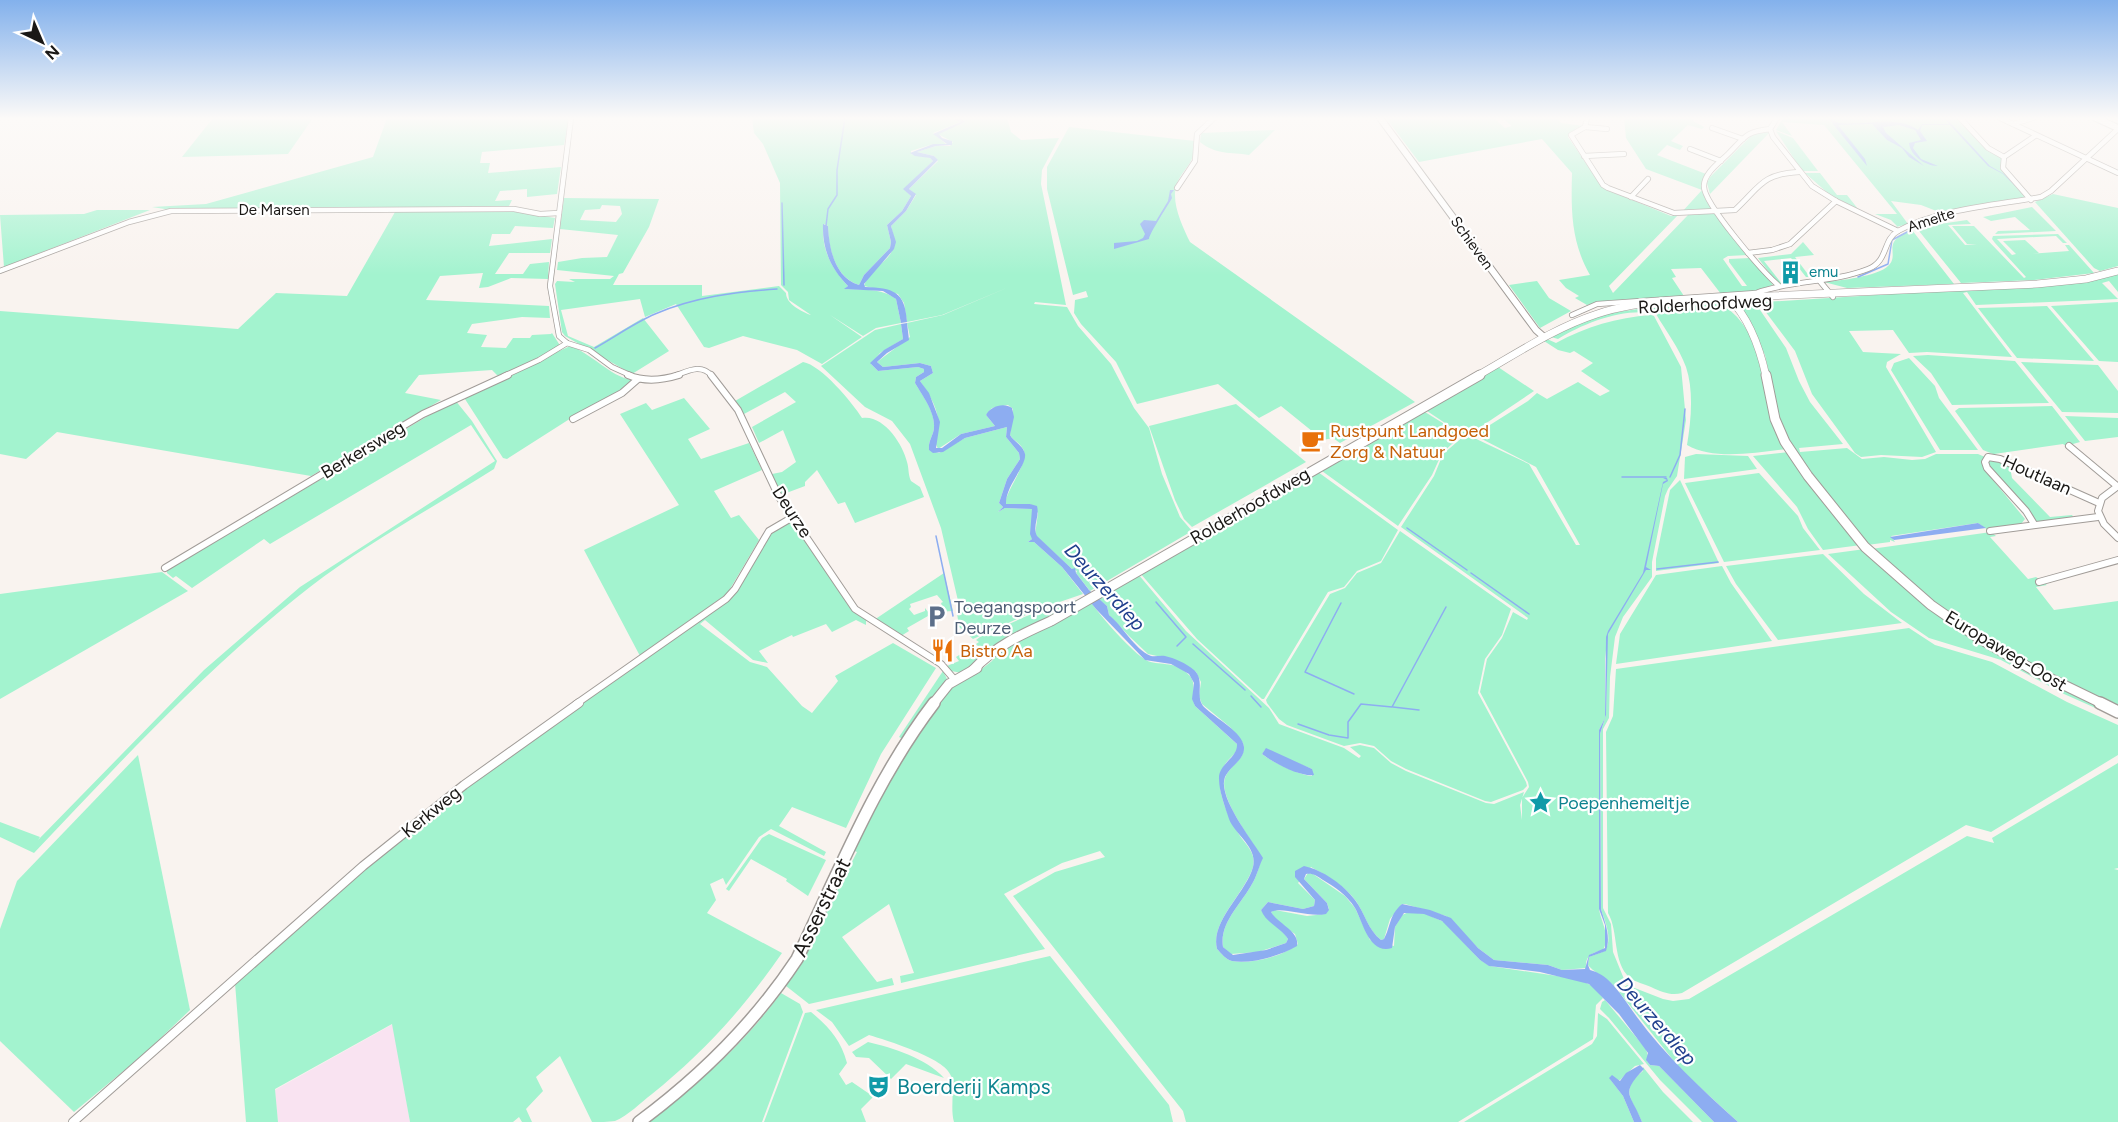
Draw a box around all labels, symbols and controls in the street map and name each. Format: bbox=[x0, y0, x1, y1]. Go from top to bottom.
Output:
north arrow bbox=[12, 12, 72, 72]
text: N bbox=[41, 41, 63, 64]
street label: De Marsen bbox=[238, 201, 310, 219]
street label: Amelte bbox=[1905, 204, 1957, 236]
street label: Schieven bbox=[1447, 213, 1497, 273]
building icon: emu bbox=[1778, 259, 1804, 285]
place label: emu bbox=[1809, 263, 1838, 281]
street label: Rolderhoofdweg bbox=[1637, 289, 1773, 319]
street label: Berkersweg bbox=[317, 416, 409, 484]
place label: Rustpunt Landgoed Zorg & Natuur bbox=[1330, 420, 1489, 463]
cafe icon: Rustpunt Landgoed Zorg & Natuur bbox=[1299, 428, 1325, 454]
street label: Houtlaan bbox=[1999, 450, 2075, 500]
street label: Rolderhoofdweg bbox=[1186, 463, 1314, 549]
street label: Deurze bbox=[767, 482, 817, 542]
water label: Deurzerdiep bbox=[1059, 538, 1151, 636]
place label: Toegangspoort Deurze bbox=[954, 596, 1076, 639]
parking icon: Toegangspoort Deurze bbox=[923, 604, 949, 630]
street label: Europaweg-Oost bbox=[1941, 606, 2071, 696]
restaurant icon: Bistro Aa bbox=[929, 638, 955, 664]
place label: Bistro Aa bbox=[960, 640, 1033, 662]
street label: Kerkweg bbox=[397, 781, 465, 843]
place icon: Poepenhemeltje bbox=[1527, 790, 1553, 816]
place label: Poepenhemeltje bbox=[1558, 792, 1690, 814]
street label: Asserstraat bbox=[786, 854, 856, 960]
water label: Deurzerdiep bbox=[1612, 972, 1702, 1070]
theatre icon: Boerderij Kamps bbox=[866, 1073, 892, 1099]
place label: Boerderij Kamps bbox=[897, 1074, 1051, 1099]

